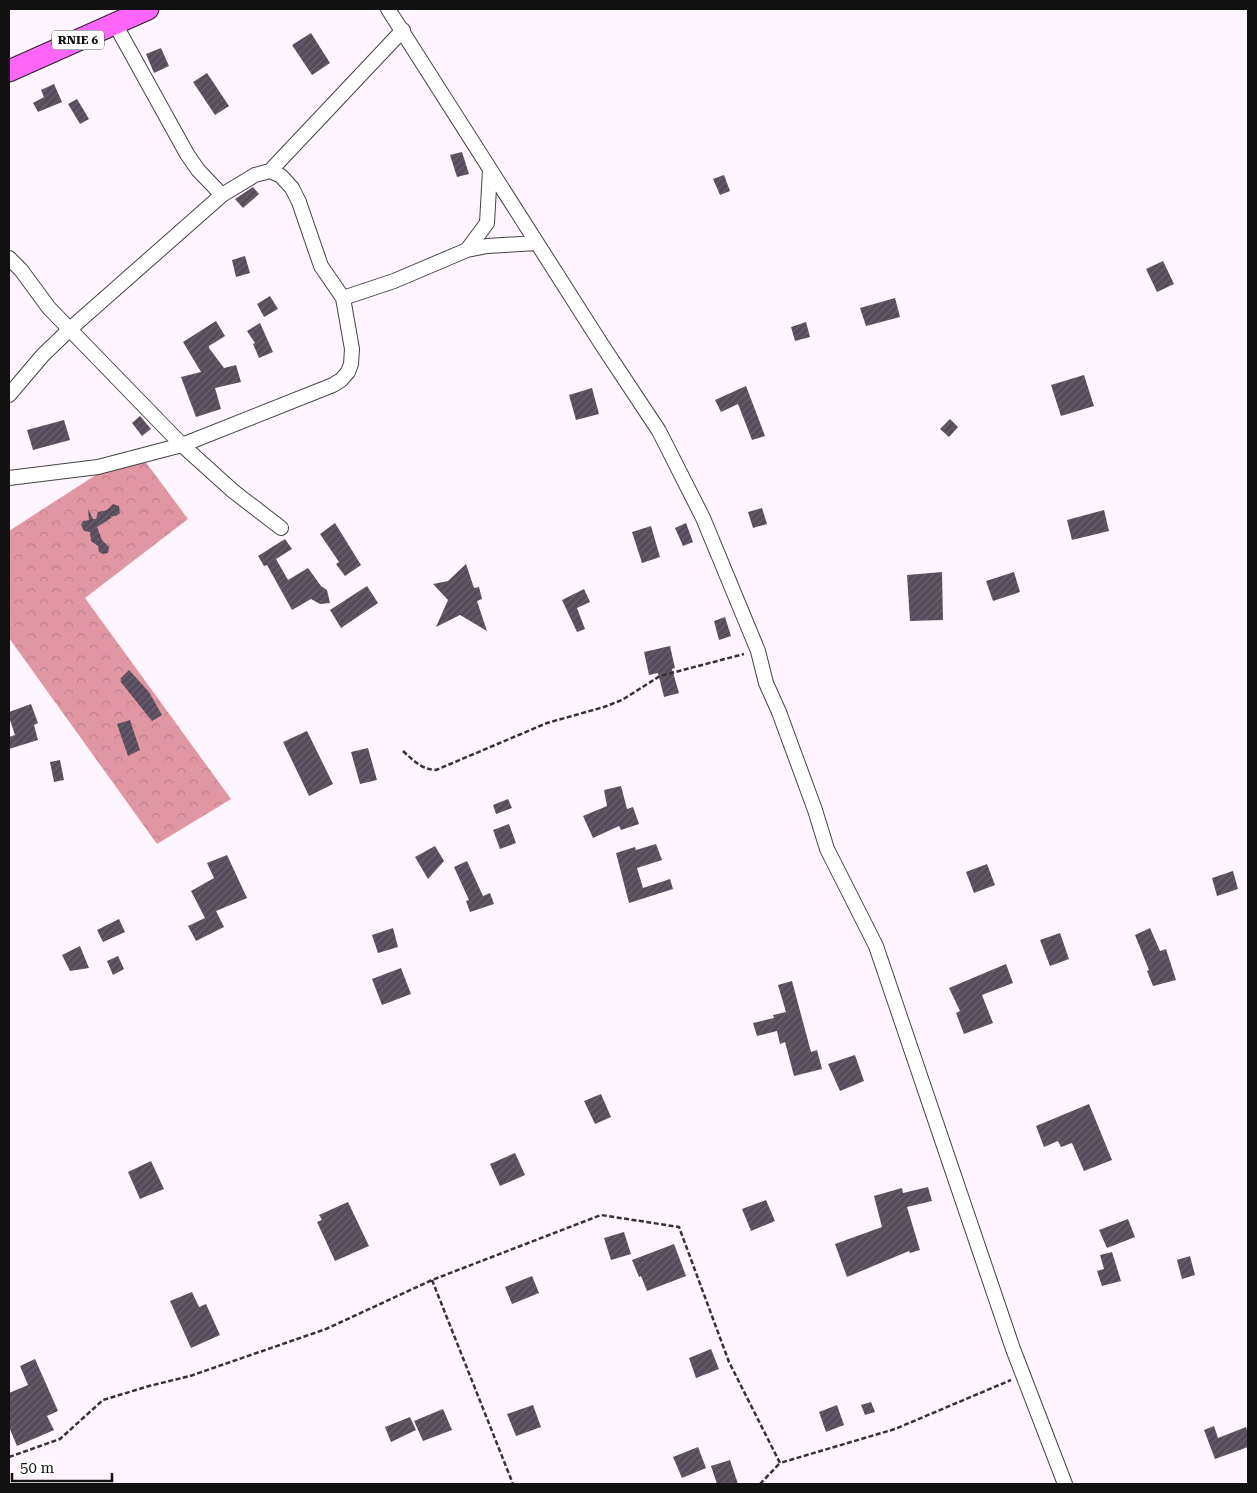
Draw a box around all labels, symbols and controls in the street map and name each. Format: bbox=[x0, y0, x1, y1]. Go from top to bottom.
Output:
road number: RNIE 6 bbox=[52, 30, 104, 50]
scale bar bbox=[12, 1450, 112, 1482]
text: 50 m bbox=[20, 1459, 55, 1477]

